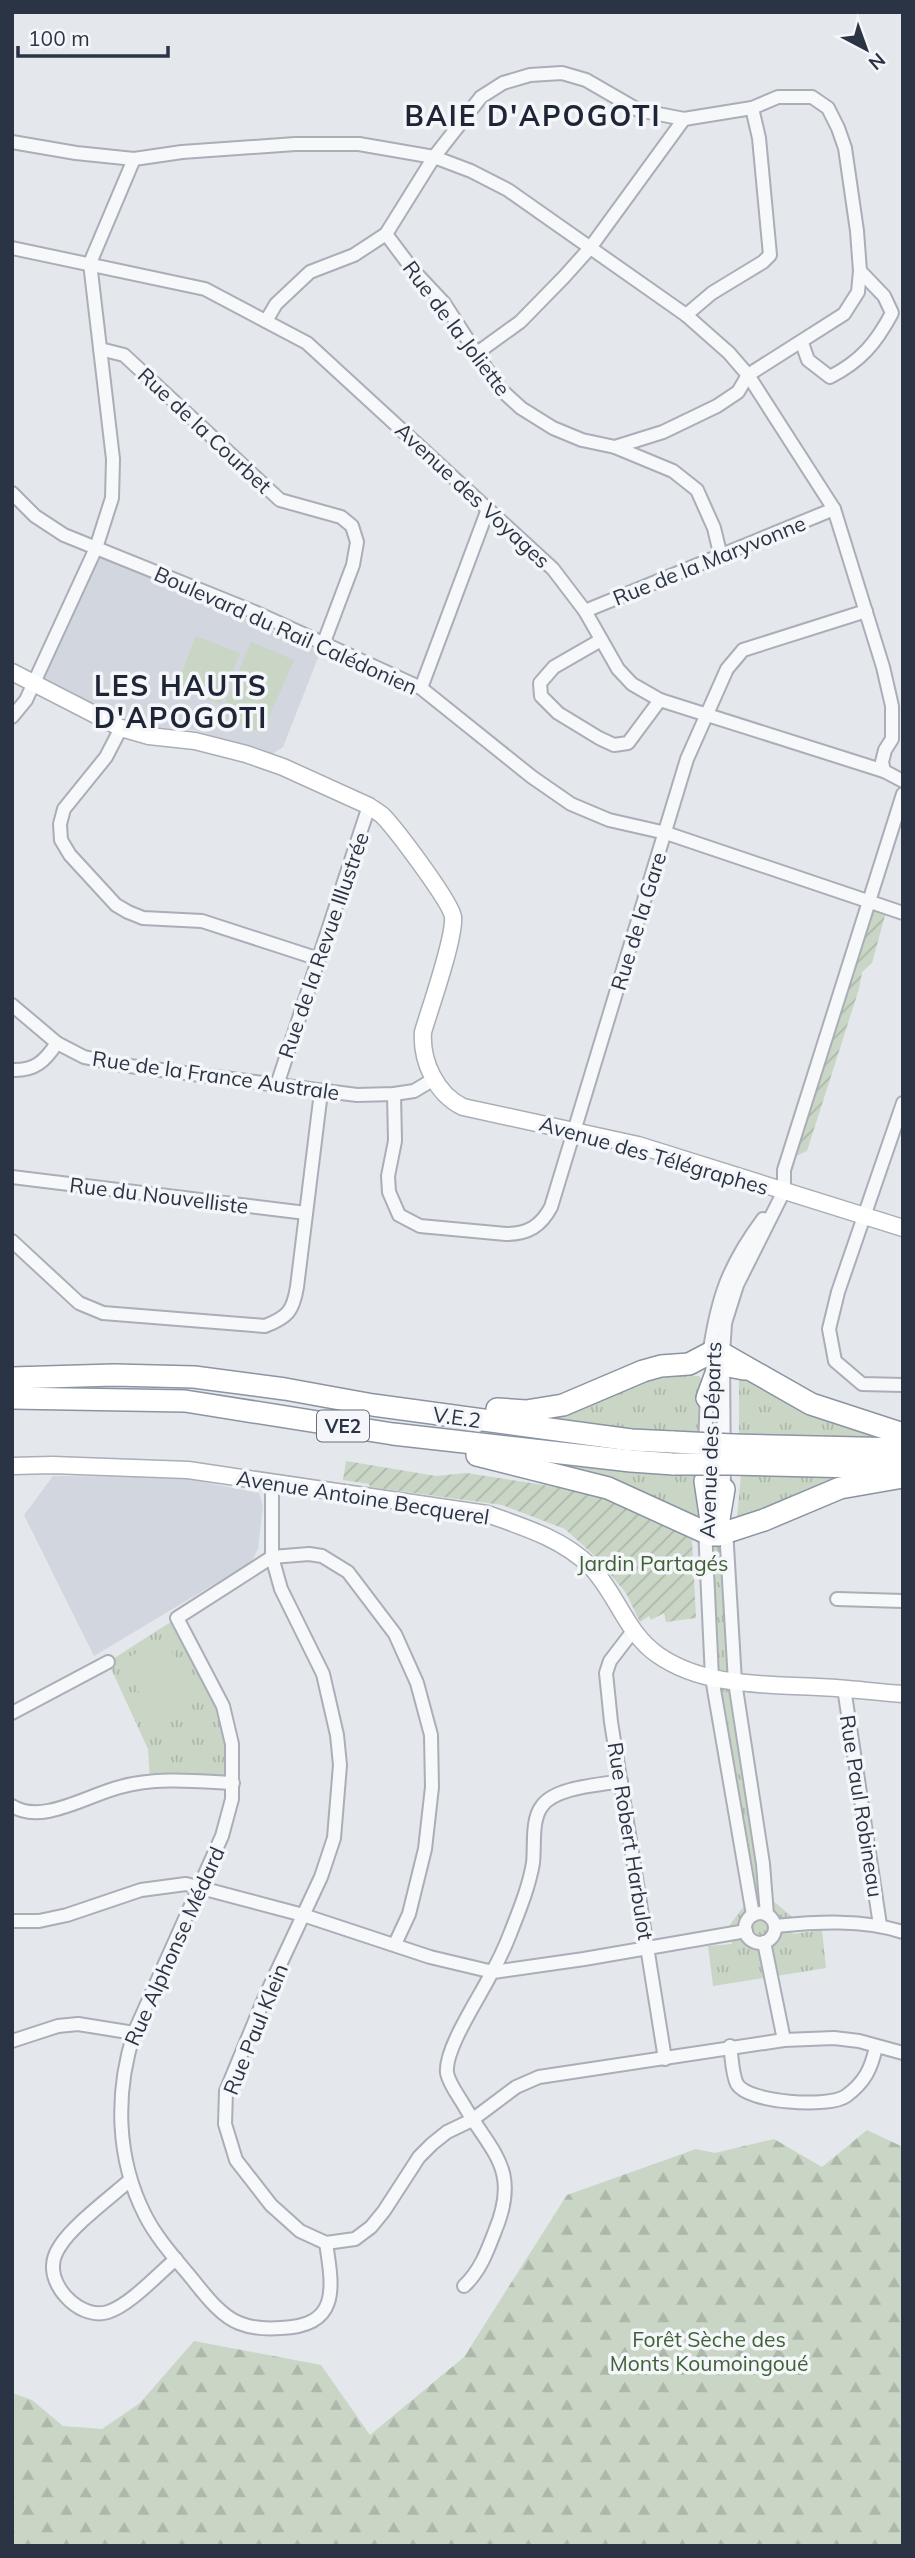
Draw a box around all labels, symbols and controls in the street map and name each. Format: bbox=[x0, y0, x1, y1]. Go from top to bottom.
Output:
scale bar bbox=[18, 14, 168, 58]
north arrow bbox=[831, 14, 901, 84]
text: 100 m bbox=[28, 25, 90, 51]
text: N bbox=[864, 48, 890, 76]
district label: BAIE D'APOGOTI bbox=[405, 98, 662, 133]
street label: Rue de la Joliette bbox=[398, 255, 516, 401]
street label: Rue de la Courbet bbox=[133, 362, 277, 498]
street label: Avenue des Voyages bbox=[390, 417, 556, 573]
street label: Rue de la Maryvonne bbox=[609, 509, 809, 611]
street label: Boulevard du Rail Calédonien bbox=[150, 560, 422, 700]
district label: LES HAUTS D'APOGOTI bbox=[94, 668, 268, 735]
street label: Rue de la Revue Illustrée bbox=[272, 829, 374, 1061]
street label: Rue de la Gare bbox=[605, 849, 671, 993]
street label: Rue de la France Australe bbox=[91, 1045, 341, 1105]
street label: Avenue des Télégraphes bbox=[536, 1110, 772, 1200]
street label: Rue du Nouvelliste bbox=[68, 1171, 250, 1219]
street label: Avenue des Départs bbox=[694, 1341, 726, 1539]
street label: V.E.2 bbox=[431, 1401, 483, 1433]
road number: VE2 bbox=[317, 1410, 369, 1442]
street label: Avenue Antoine Becquerel bbox=[235, 1464, 491, 1530]
park label: Jardin Partagés bbox=[578, 1550, 728, 1576]
street label: Rue Paul Robineau bbox=[835, 1713, 889, 1899]
street label: Rue Robert Harbulot bbox=[603, 1740, 659, 1942]
street label: Rue Alphonse Médard bbox=[118, 1842, 230, 2050]
street label: Rue Paul Klein bbox=[217, 1960, 293, 2098]
park label: Forêt Sèche des Monts Koumoingoué bbox=[610, 2326, 808, 2376]

